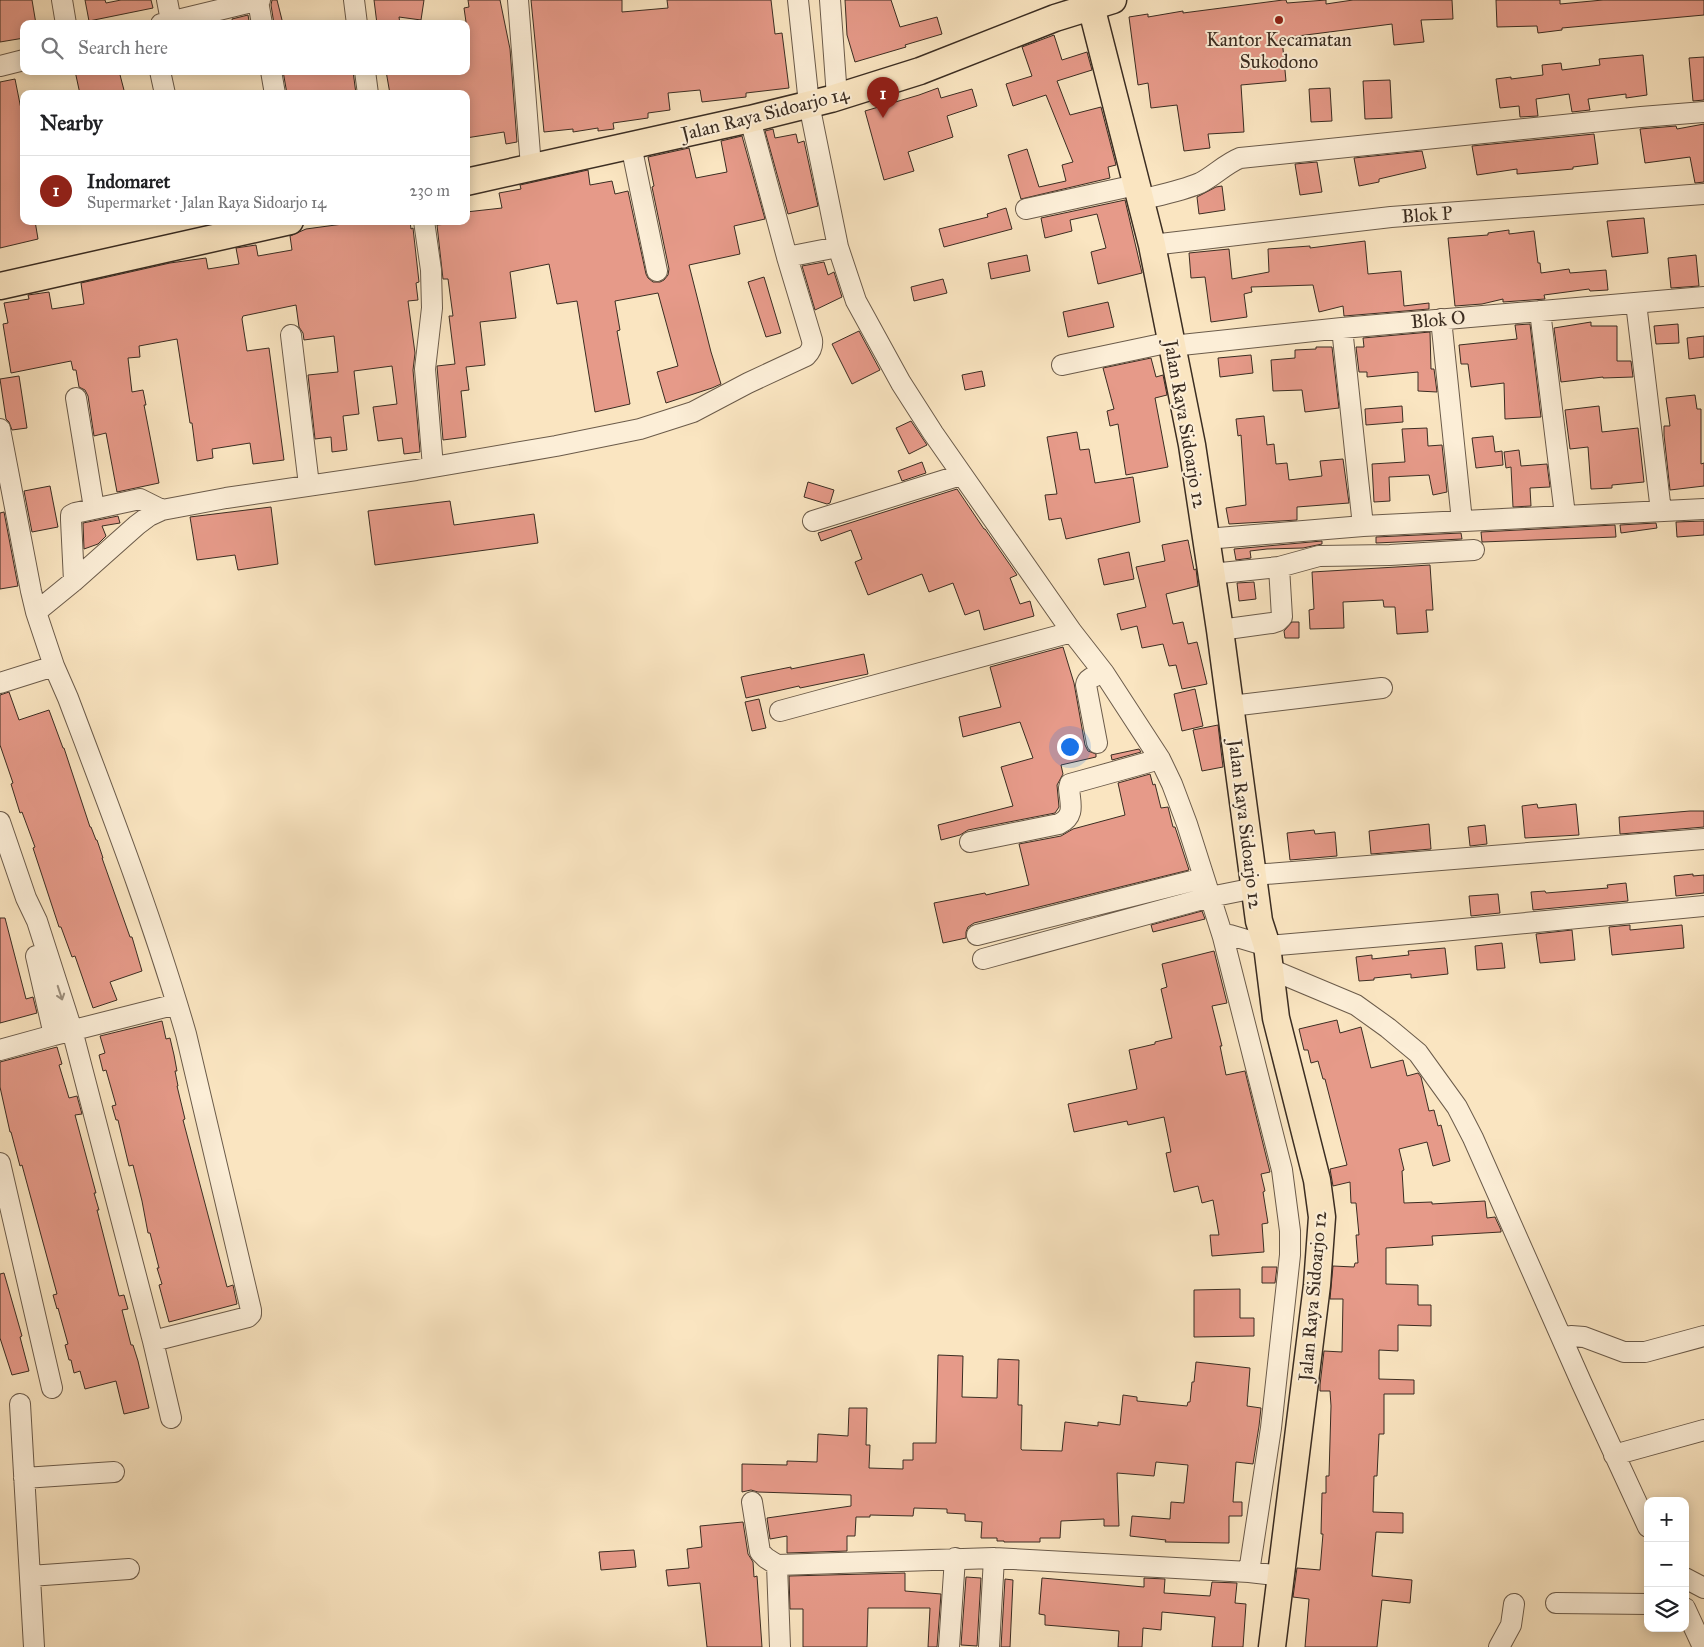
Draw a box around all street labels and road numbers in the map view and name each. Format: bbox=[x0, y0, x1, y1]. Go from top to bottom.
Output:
street label: Jalan Raya Sidoarjo 14 bbox=[677, 81, 852, 147]
street label: Blok P bbox=[1401, 201, 1453, 228]
street label: Blok O bbox=[1410, 306, 1466, 333]
street label: Jalan Raya Sidoarjo 12 bbox=[1158, 336, 1212, 511]
street label: Jalan Raya Sidoarjo 12 bbox=[1222, 736, 1267, 911]
street label: Jalan Raya Sidoarjo 12 bbox=[1293, 1209, 1332, 1384]

